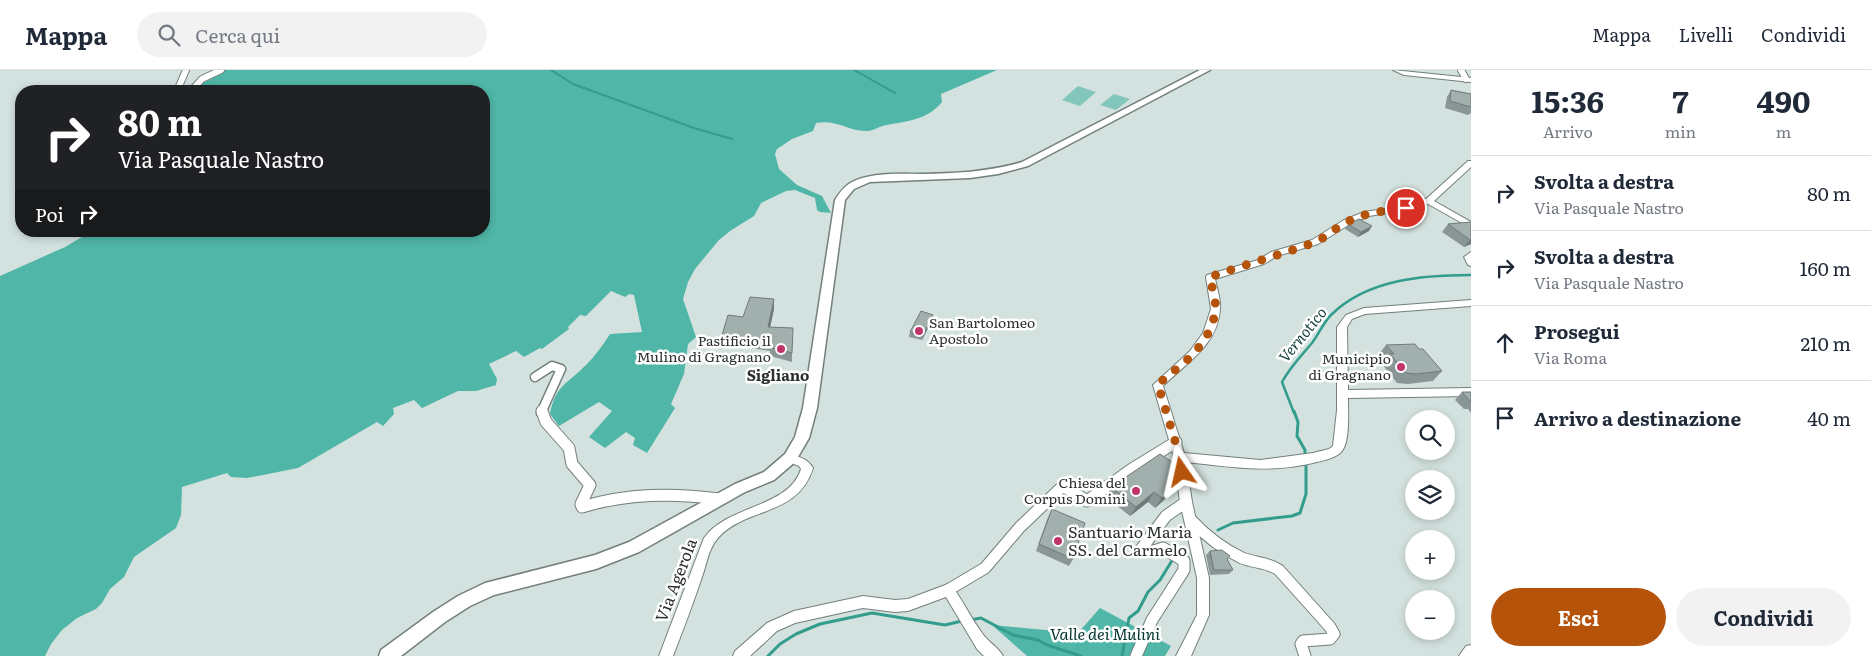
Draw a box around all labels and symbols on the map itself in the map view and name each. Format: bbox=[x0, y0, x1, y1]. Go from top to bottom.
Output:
pin bbox=[1385, 187, 1427, 229]
water label: Vernotico bbox=[1272, 301, 1331, 367]
place label: San Bartolomeo Apostolo bbox=[929, 312, 1035, 348]
marker: San Bartolomeo Apostolo bbox=[913, 325, 925, 337]
place label: Pastificio il Mulino di Gragnano bbox=[637, 330, 771, 366]
marker: Pastificio il Mulino di Gragnano bbox=[775, 343, 787, 355]
place label: Municipio di Gragnano bbox=[1308, 348, 1391, 384]
marker: Municipio di Gragnano bbox=[1395, 361, 1407, 373]
district label: Sigliano bbox=[747, 363, 809, 386]
position arrow bbox=[1155, 445, 1207, 497]
place label: Chiesa del Corpus Domini bbox=[1024, 472, 1126, 508]
marker: Chiesa del Corpus Domini bbox=[1130, 485, 1142, 497]
place label: Santuario Maria SS. del Carmelo bbox=[1068, 519, 1192, 561]
street label: Via Agerola bbox=[648, 534, 702, 625]
marker: Santuario Maria SS. del Carmelo bbox=[1052, 535, 1064, 547]
park label: Valle dei Mulini bbox=[1050, 621, 1160, 645]

